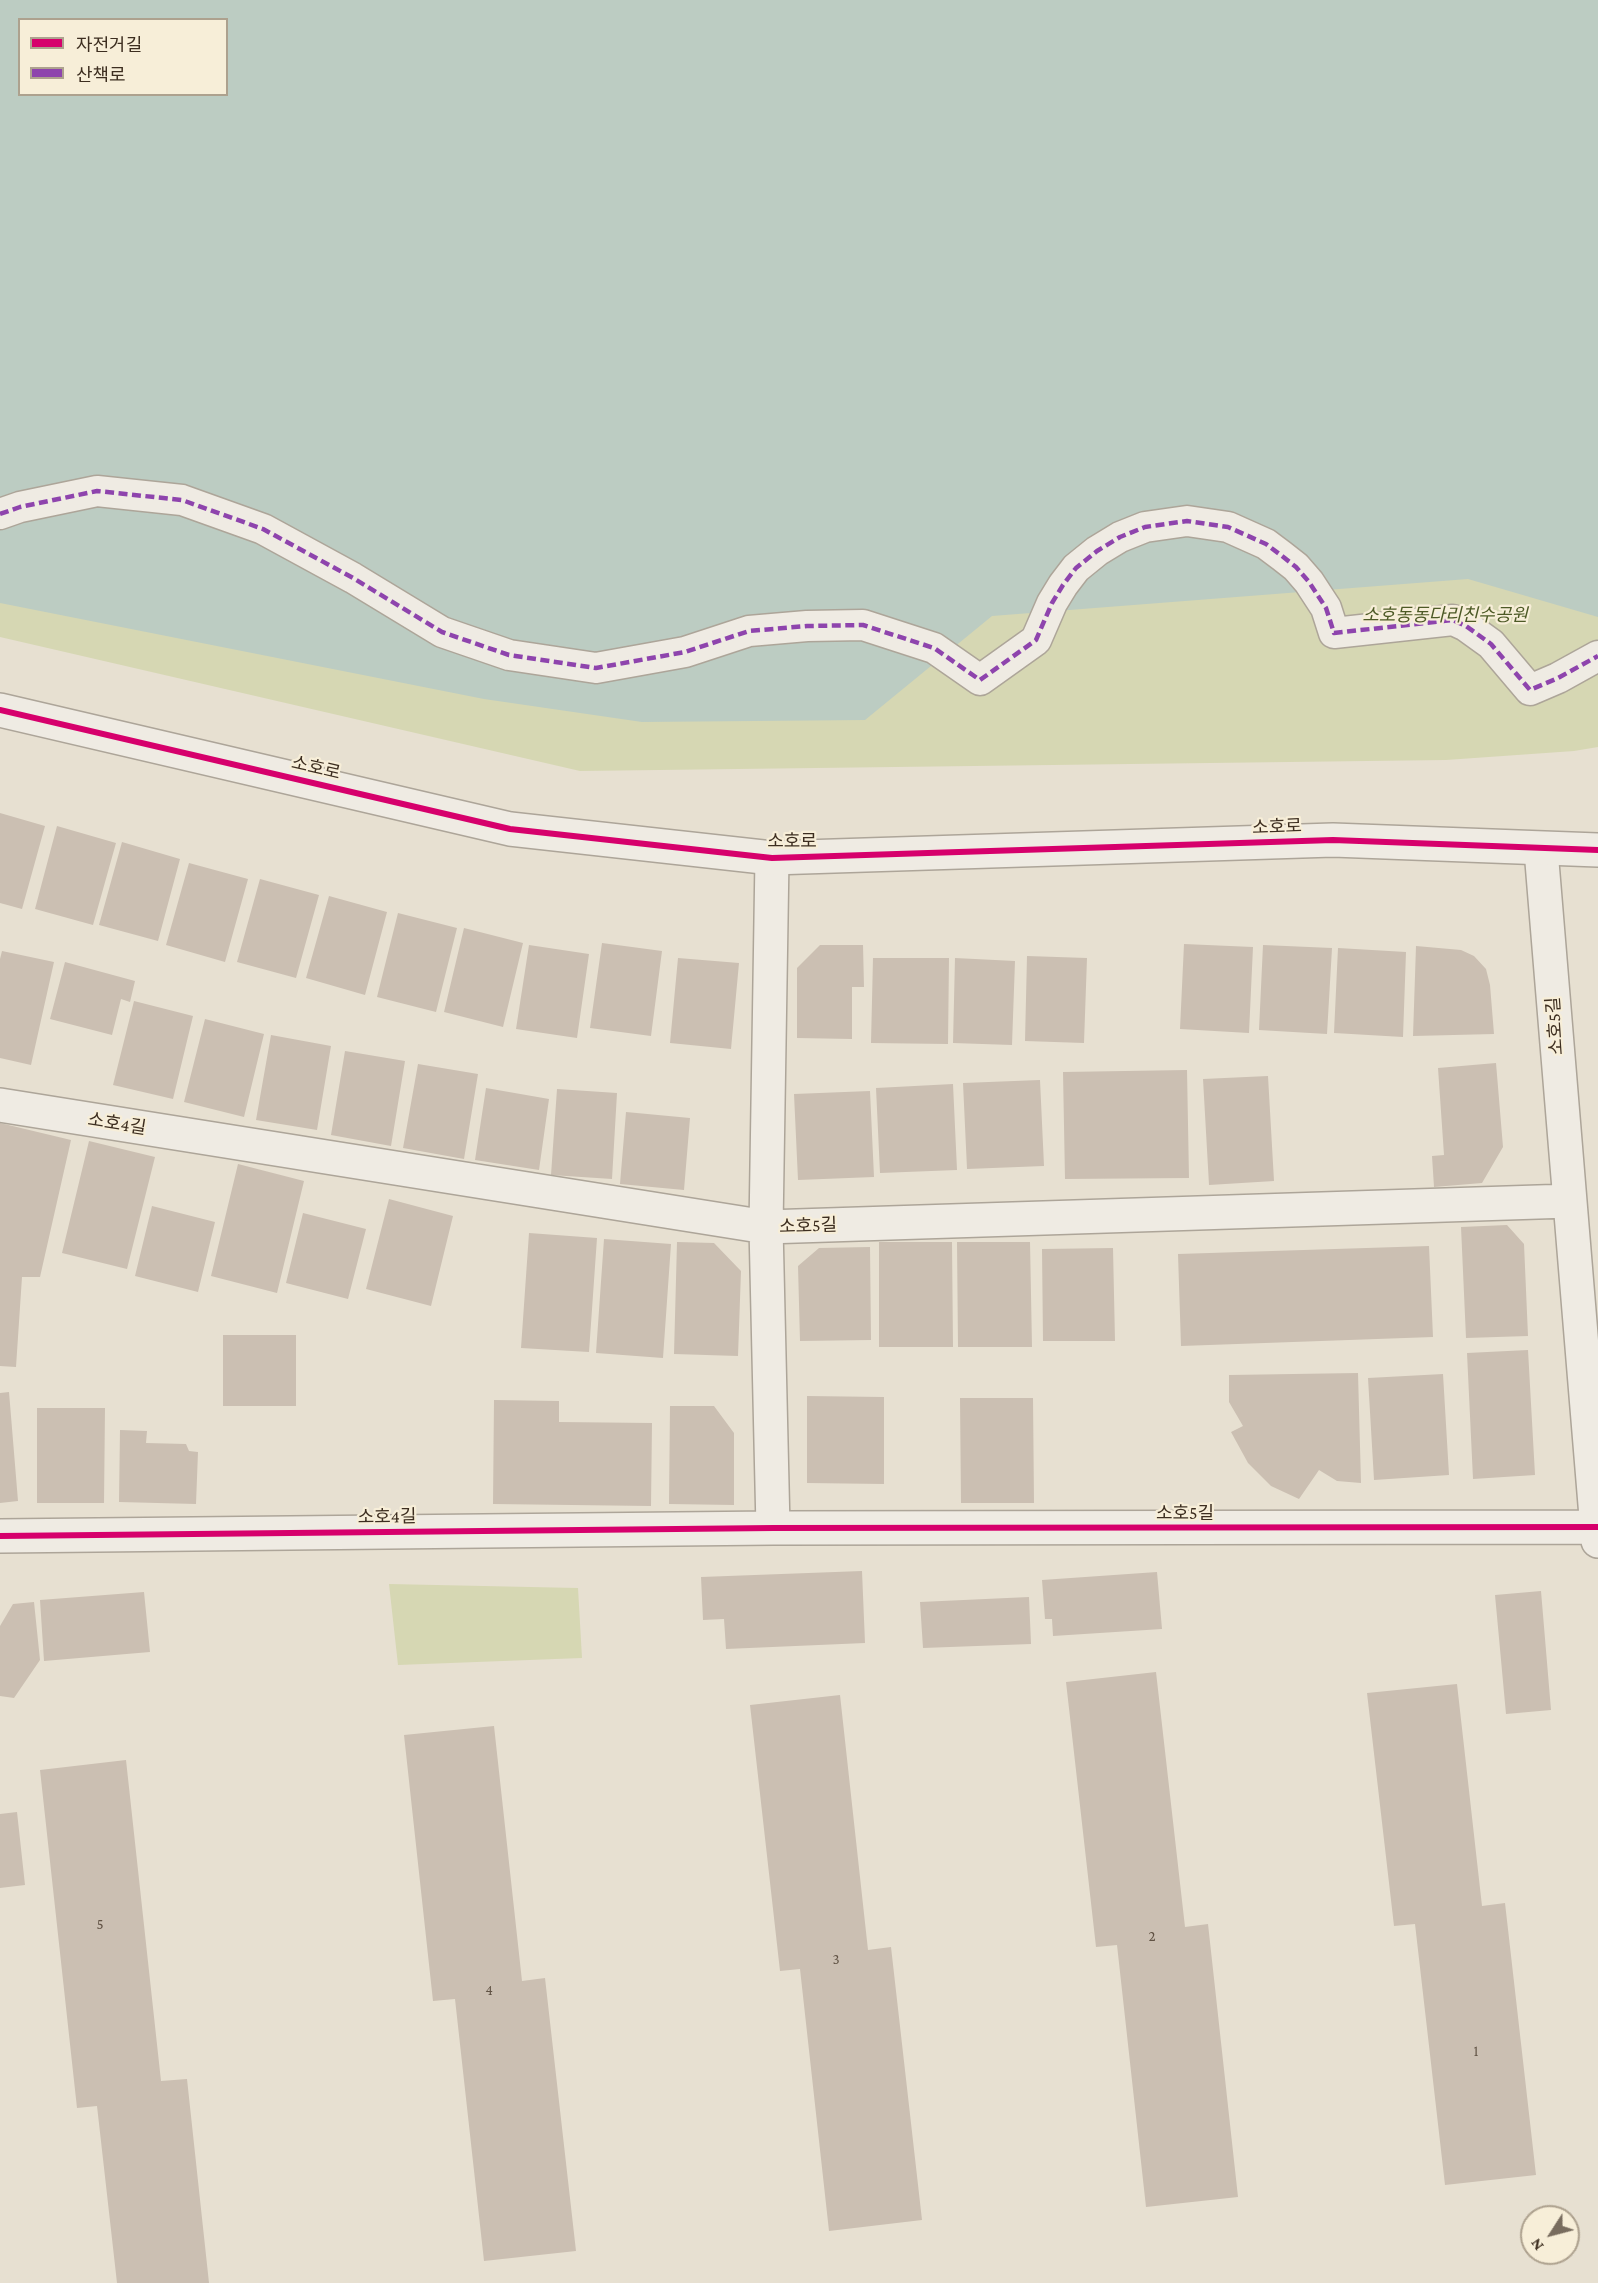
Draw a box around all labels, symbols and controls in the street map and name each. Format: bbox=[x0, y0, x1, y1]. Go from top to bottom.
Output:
legend bbox=[18, 18, 228, 96]
text: 자전거길 bbox=[76, 35, 142, 55]
text: 산책로 bbox=[76, 65, 126, 85]
park label: 소호동동다리친수공원 bbox=[1362, 604, 1528, 626]
street label: 소호로 bbox=[289, 752, 343, 784]
street label: 소호로 bbox=[1252, 815, 1302, 839]
street label: 소호로 bbox=[767, 830, 817, 852]
street label: 소호5길 bbox=[1542, 996, 1568, 1056]
street label: 소호4길 bbox=[86, 1109, 148, 1139]
street label: 소호5길 bbox=[779, 1214, 837, 1238]
street label: 소호5길 bbox=[1156, 1502, 1214, 1524]
street label: 소호4길 bbox=[357, 1506, 417, 1528]
house number: 5 bbox=[96, 1915, 104, 1933]
house number: 2 bbox=[1148, 1927, 1156, 1945]
house number: 3 bbox=[832, 1950, 840, 1968]
house number: 4 bbox=[485, 1981, 493, 1999]
house number: 1 bbox=[1474, 2042, 1478, 2060]
north arrow bbox=[1520, 2205, 1580, 2265]
text: N bbox=[1527, 2235, 1547, 2254]

